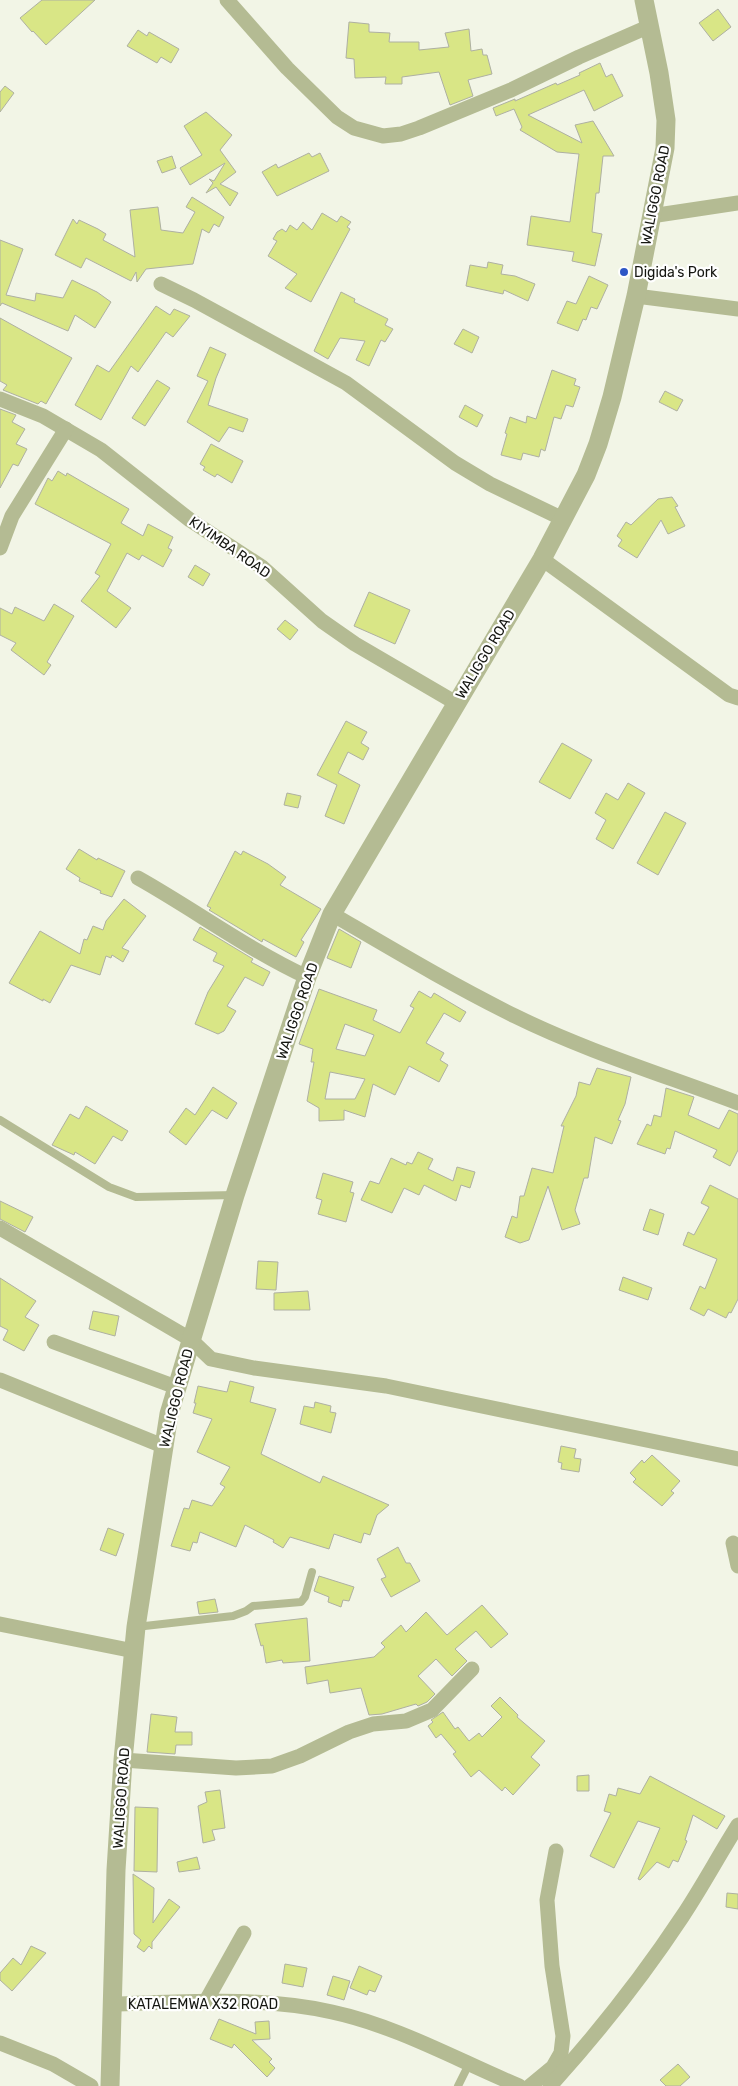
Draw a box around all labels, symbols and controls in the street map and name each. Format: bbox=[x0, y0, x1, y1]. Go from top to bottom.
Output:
street label: WALIGGO ROAD bbox=[637, 144, 674, 246]
place label: Digida's Pork bbox=[634, 264, 718, 281]
marker: Digida's Pork bbox=[618, 266, 630, 278]
street label: KIYIMBA ROAD bbox=[186, 513, 274, 582]
street label: WALIGGO ROAD bbox=[452, 606, 519, 702]
street label: WALIGGO ROAD bbox=[273, 960, 322, 1062]
street label: WALIGGO ROAD bbox=[156, 1347, 197, 1449]
street label: WALIGGO ROAD bbox=[109, 1747, 134, 1849]
street label: KATALEMWA X32 ROAD bbox=[128, 1996, 278, 2013]

